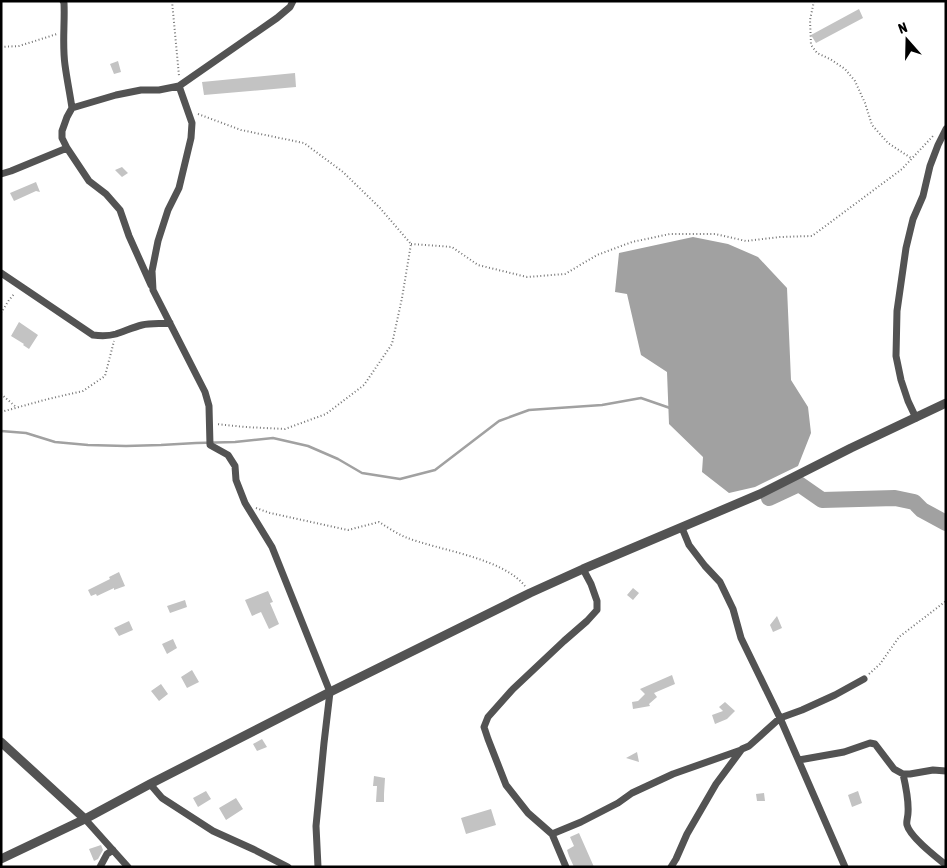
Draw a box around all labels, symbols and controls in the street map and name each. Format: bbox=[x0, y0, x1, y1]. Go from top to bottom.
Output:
north arrow bbox=[882, 15, 932, 65]
text: N bbox=[896, 19, 909, 37]

